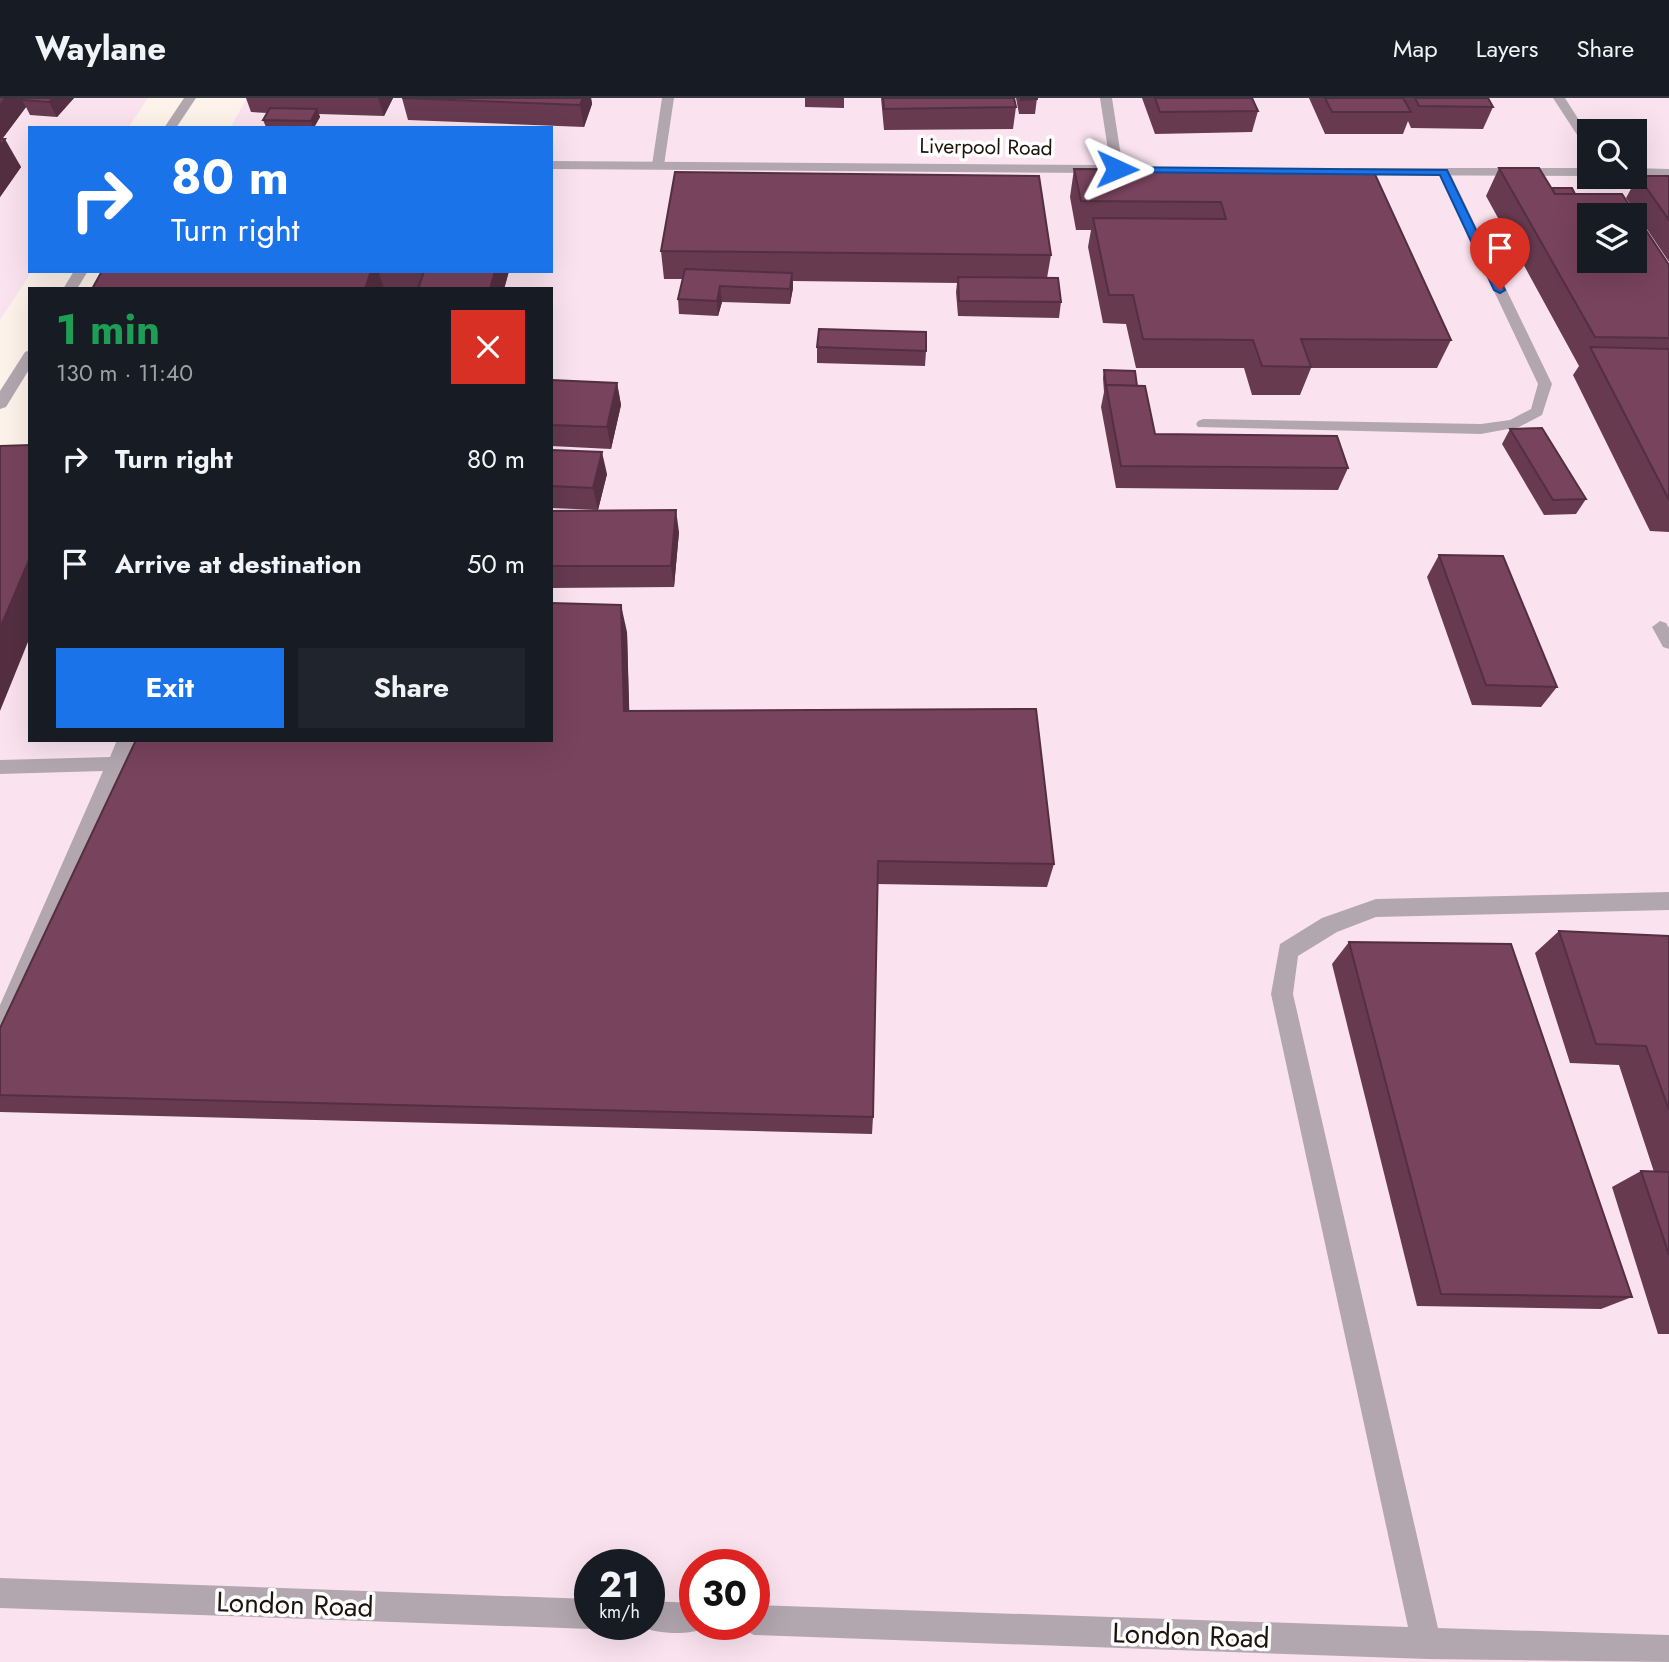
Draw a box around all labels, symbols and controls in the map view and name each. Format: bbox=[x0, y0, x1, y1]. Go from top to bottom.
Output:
text: Waylane bbox=[35, 25, 166, 72]
text: Map bbox=[1393, 31, 1438, 66]
text: Layers bbox=[1476, 31, 1538, 66]
text: Share bbox=[1576, 31, 1634, 66]
map controls bbox=[1577, 119, 1647, 273]
button: search bbox=[1577, 119, 1647, 189]
street label: Liverpool Road bbox=[919, 131, 1053, 163]
position arrow bbox=[1080, 132, 1154, 206]
text: 80 m bbox=[171, 142, 289, 212]
icon: right bbox=[56, 154, 147, 245]
button: layers bbox=[1577, 203, 1647, 273]
text: Turn right bbox=[171, 207, 300, 253]
pin bbox=[1470, 218, 1530, 290]
icon: arrive bbox=[1481, 229, 1519, 267]
text: 1 min bbox=[56, 299, 160, 360]
button: close bbox=[451, 310, 525, 384]
text: 130 m · 11:40 bbox=[56, 356, 193, 390]
icon: right bbox=[56, 440, 94, 478]
text: Turn right bbox=[115, 440, 233, 478]
text: 80 m bbox=[467, 440, 525, 478]
icon: arrive bbox=[56, 545, 94, 583]
text: Arrive at destination bbox=[115, 545, 362, 583]
text: 50 m bbox=[467, 545, 525, 583]
button: Exit bbox=[56, 648, 284, 728]
button: Share bbox=[298, 648, 525, 728]
speed limit sign: 30 bbox=[679, 1549, 770, 1640]
text: 21 bbox=[599, 1560, 640, 1610]
street label: London Road bbox=[216, 1581, 374, 1628]
text: km/h bbox=[599, 1599, 640, 1625]
street label: London Road bbox=[1112, 1612, 1270, 1659]

